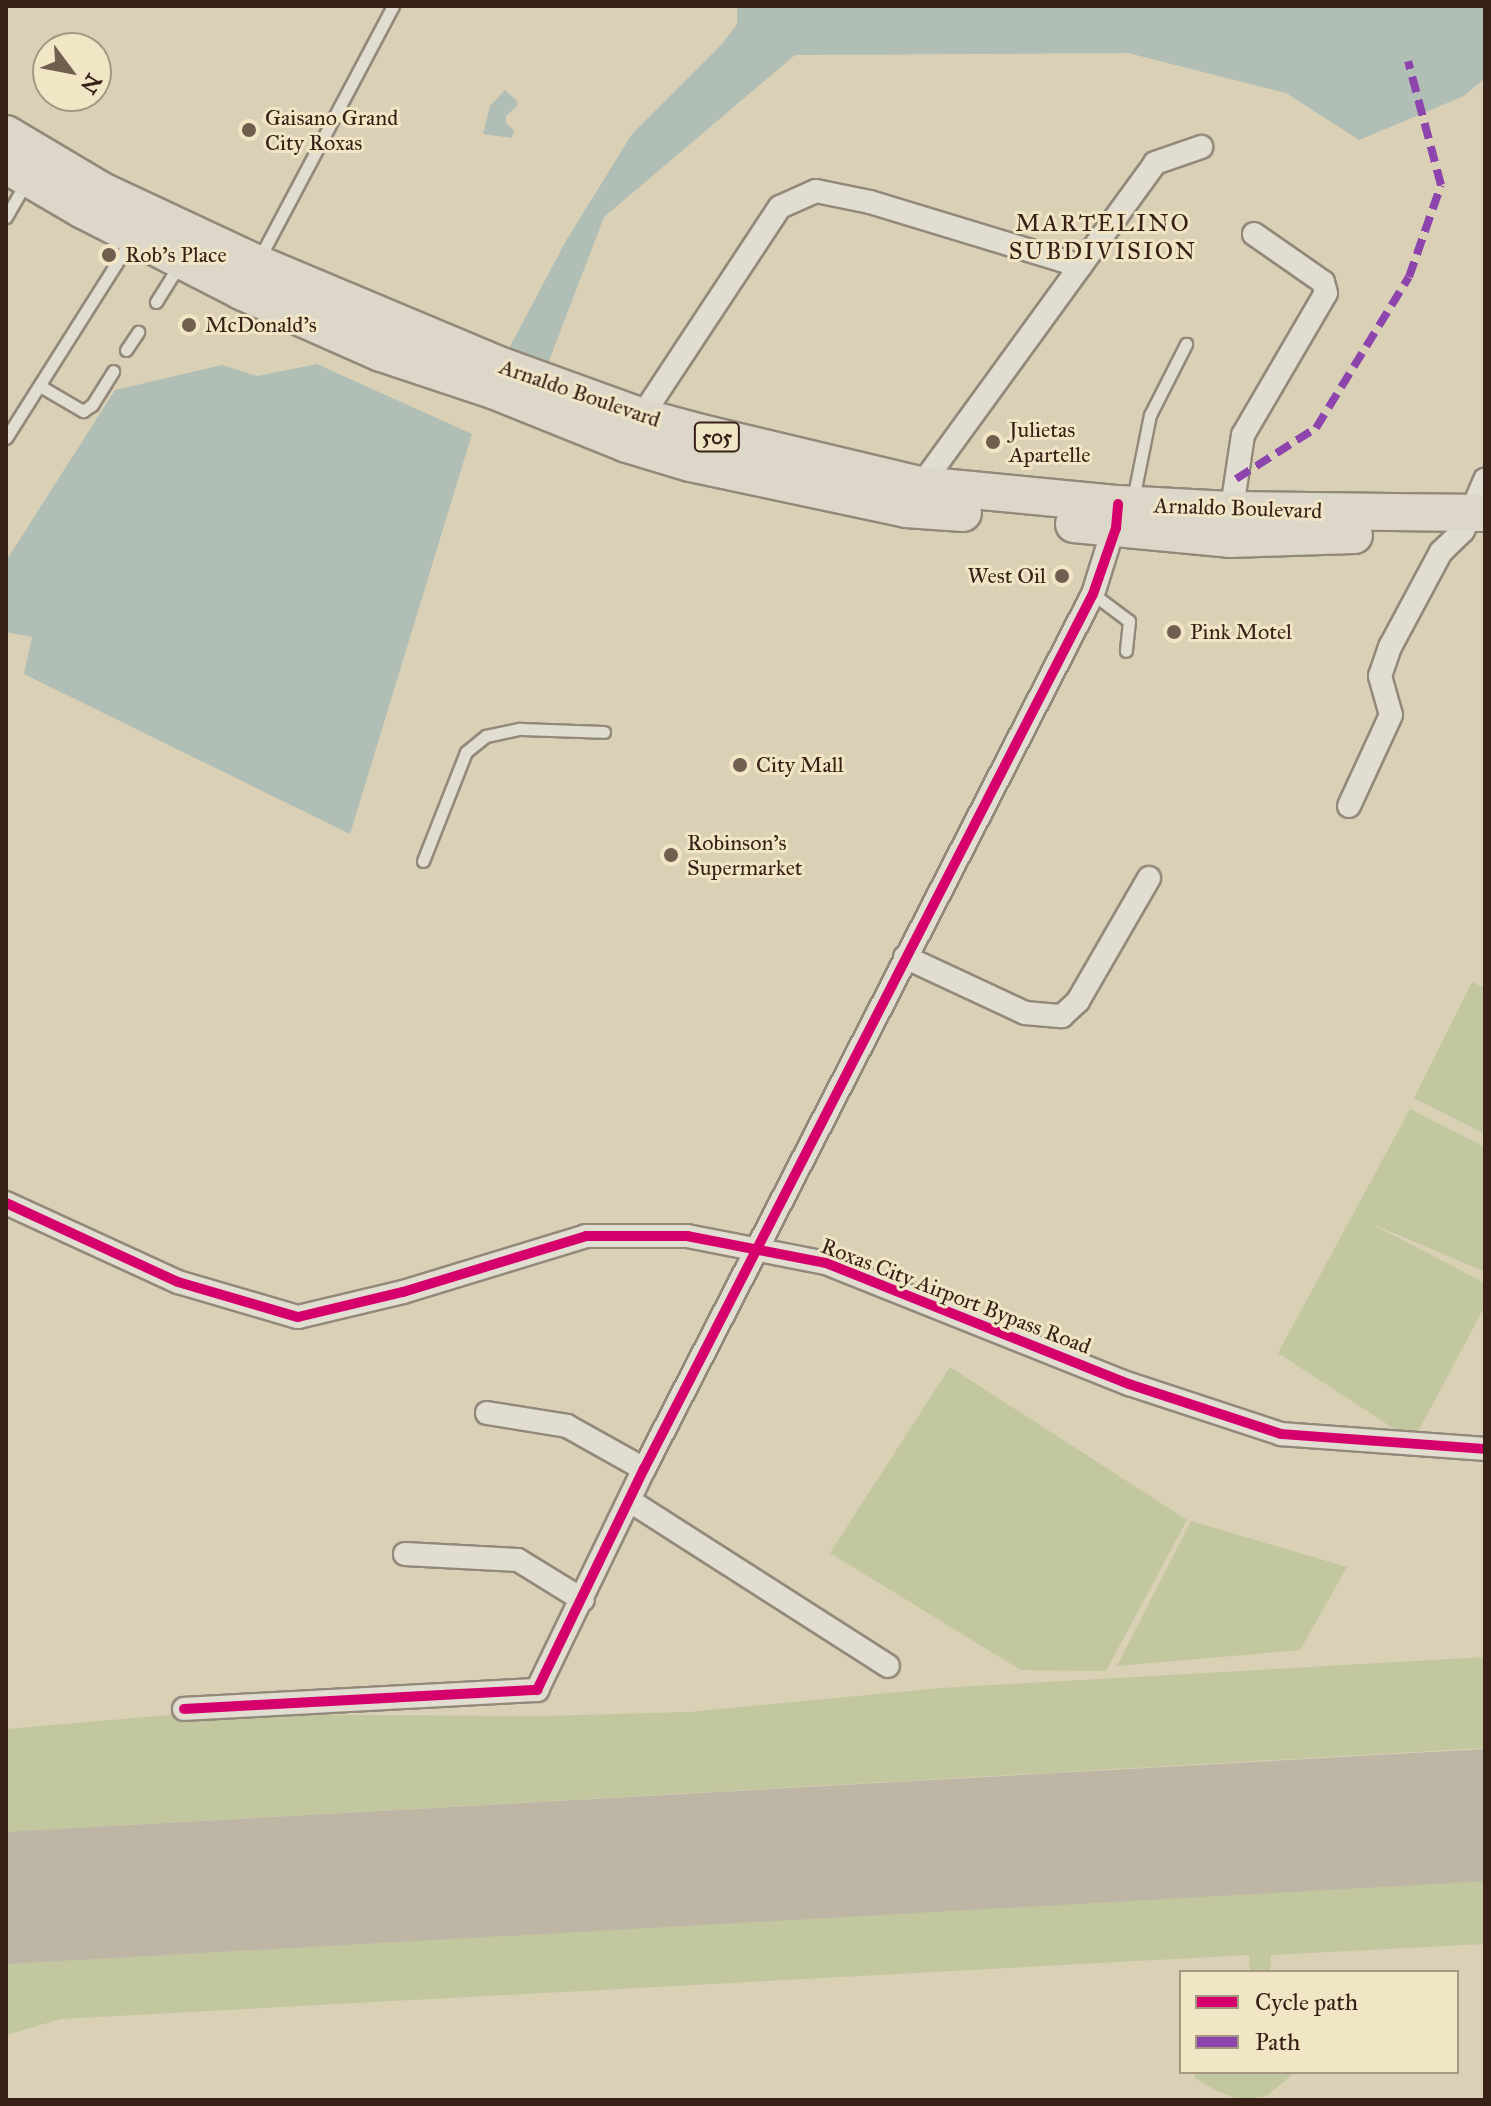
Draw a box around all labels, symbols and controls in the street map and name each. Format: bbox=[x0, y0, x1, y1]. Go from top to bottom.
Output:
north arrow bbox=[32, 32, 112, 112]
text: N bbox=[75, 69, 107, 99]
place label: Gaisano Grand City Roxas bbox=[265, 104, 398, 156]
marker: Gaisano Grand City Roxas bbox=[240, 121, 258, 139]
district label: MARTELINO SUBDIVISION bbox=[1009, 210, 1197, 266]
place label: Rob's Place bbox=[125, 242, 227, 268]
marker: Rob's Place bbox=[100, 246, 118, 264]
place label: McDonald's bbox=[205, 312, 317, 338]
marker: McDonald's bbox=[180, 316, 198, 334]
street label: Arnaldo Boulevard bbox=[496, 353, 664, 433]
place label: Julietas Apartelle bbox=[1009, 416, 1090, 468]
road number: 505 bbox=[693, 421, 741, 453]
marker: Julietas Apartelle bbox=[984, 433, 1002, 451]
street label: Arnaldo Boulevard bbox=[1153, 492, 1323, 524]
place label: West Oil bbox=[968, 563, 1046, 589]
marker: West Oil bbox=[1053, 567, 1071, 585]
place label: Pink Motel bbox=[1190, 619, 1292, 645]
marker: Pink Motel bbox=[1165, 623, 1183, 641]
place label: City Mall bbox=[756, 752, 844, 778]
marker: City Mall bbox=[731, 756, 749, 774]
place label: Robinson's Supermarket bbox=[687, 829, 803, 880]
marker: Robinson's Supermarket bbox=[662, 846, 680, 864]
street label: Roxas City Airport Bypass Road bbox=[817, 1232, 1095, 1360]
legend bbox=[1179, 1970, 1459, 2074]
text: Cycle path bbox=[1255, 1987, 1358, 2017]
text: Path bbox=[1255, 2027, 1300, 2057]

